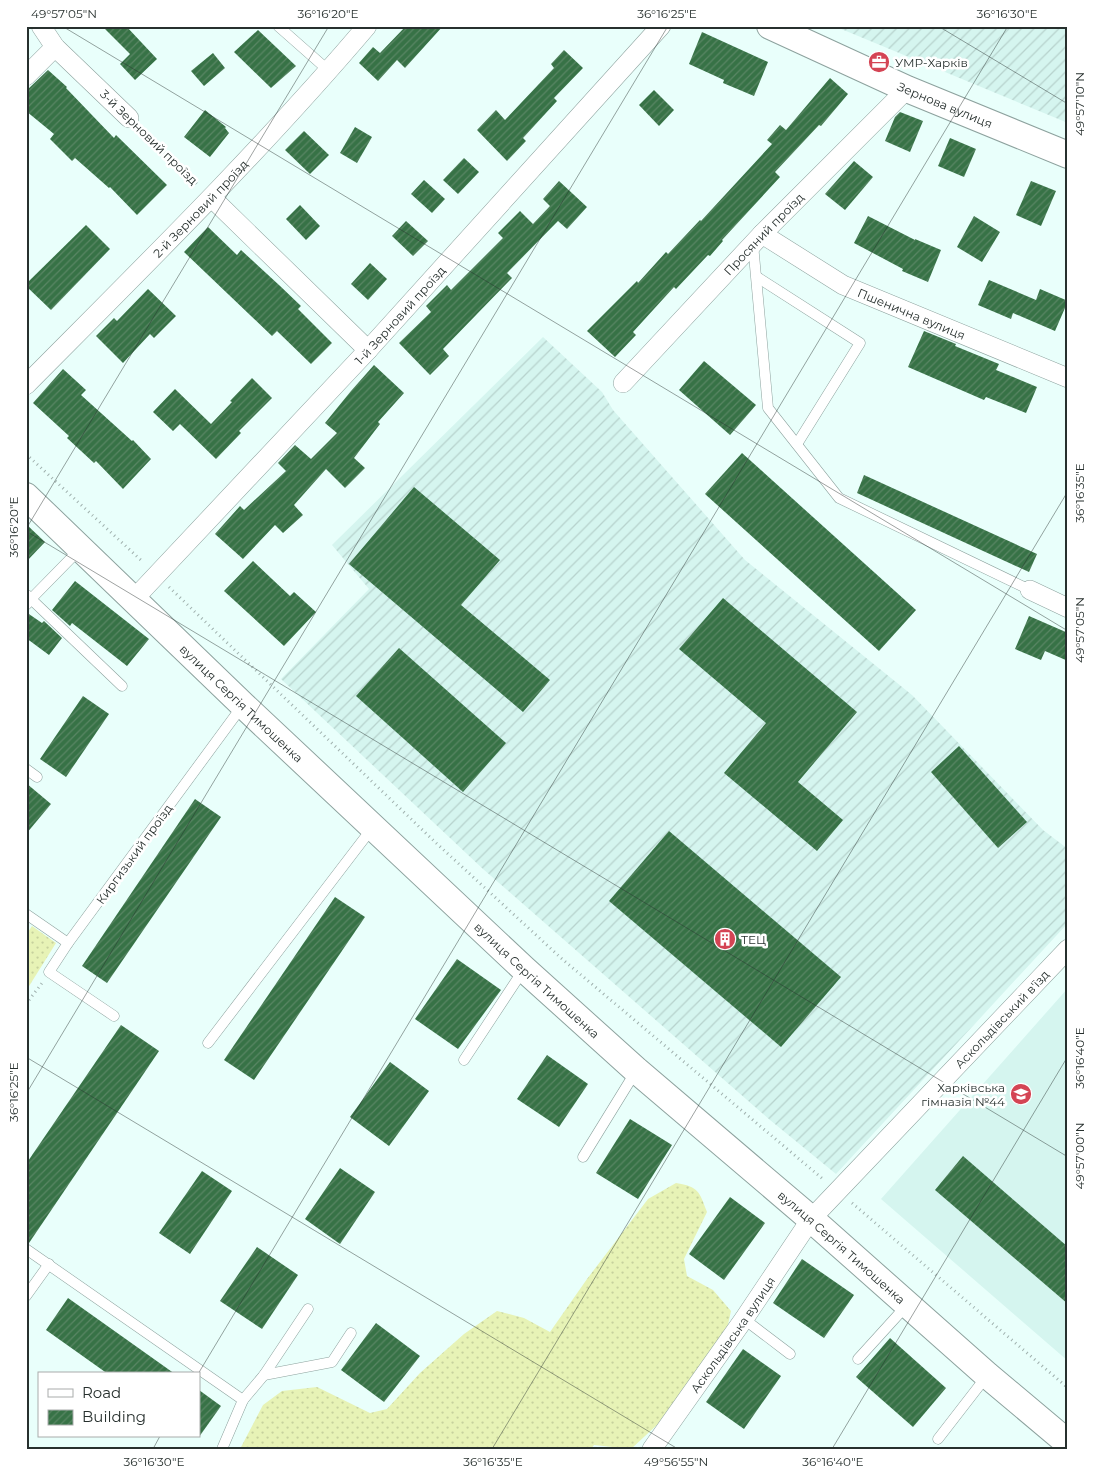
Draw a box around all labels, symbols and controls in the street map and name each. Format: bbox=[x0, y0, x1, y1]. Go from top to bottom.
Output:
text: 49°57'05"N bbox=[31, 6, 97, 21]
text: 36°16'20"E bbox=[298, 6, 358, 21]
text: 36°16'25"E bbox=[637, 6, 697, 21]
text: 36°16'30"E bbox=[977, 6, 1037, 21]
office icon: УМР-Харків bbox=[867, 50, 891, 74]
place label: УМР-Харків bbox=[895, 55, 968, 70]
text: 49°57'10"N bbox=[1072, 72, 1087, 136]
street label: Зернова вулиця bbox=[895, 78, 995, 131]
street label: 3-й Зерновий проїзд bbox=[97, 86, 201, 188]
street label: 2-й Зерновий проїзд bbox=[149, 156, 251, 260]
street label: Просяний проїзд bbox=[720, 189, 807, 278]
street label: 1-й Зерновий проїзд bbox=[351, 262, 448, 367]
street label: Пшенична вулиця bbox=[855, 284, 968, 342]
text: 36°16'35"E bbox=[1072, 463, 1087, 523]
text: 36°16'20"E bbox=[6, 497, 21, 557]
text: 49°57'05"N bbox=[1072, 597, 1087, 663]
street label: вулиця Сергія Тимошенка bbox=[177, 641, 306, 765]
street label: Киргизький проїзд bbox=[93, 801, 175, 907]
street label: вулиця Сергія Тимошенка bbox=[471, 919, 603, 1041]
building icon: ТЕЦ bbox=[713, 927, 737, 951]
place label: ТЕЦ bbox=[741, 932, 766, 947]
street label: Аскольдівський в'їзд bbox=[951, 966, 1052, 1071]
text: 36°16'40"E bbox=[1072, 1027, 1087, 1089]
text: 36°16'25"E bbox=[6, 1062, 21, 1122]
place label: Харківська гімназія №44 bbox=[921, 1080, 1005, 1109]
school or university icon: Харківська гімназія №44 bbox=[1009, 1082, 1033, 1106]
text: 49°57'00"N bbox=[1072, 1122, 1087, 1190]
street label: вулиця Сергія Тимошенка bbox=[775, 1187, 909, 1307]
street label: Аскольдівська вулиця bbox=[687, 1273, 778, 1395]
legend bbox=[38, 1372, 200, 1438]
text: Road bbox=[82, 1383, 121, 1402]
text: Building bbox=[82, 1407, 146, 1426]
text: 36°16'30"E bbox=[124, 1454, 184, 1469]
text: 36°16'35"E bbox=[463, 1454, 523, 1469]
text: 49°56'55"N bbox=[644, 1454, 708, 1469]
text: 36°16'40"E bbox=[802, 1454, 864, 1469]

